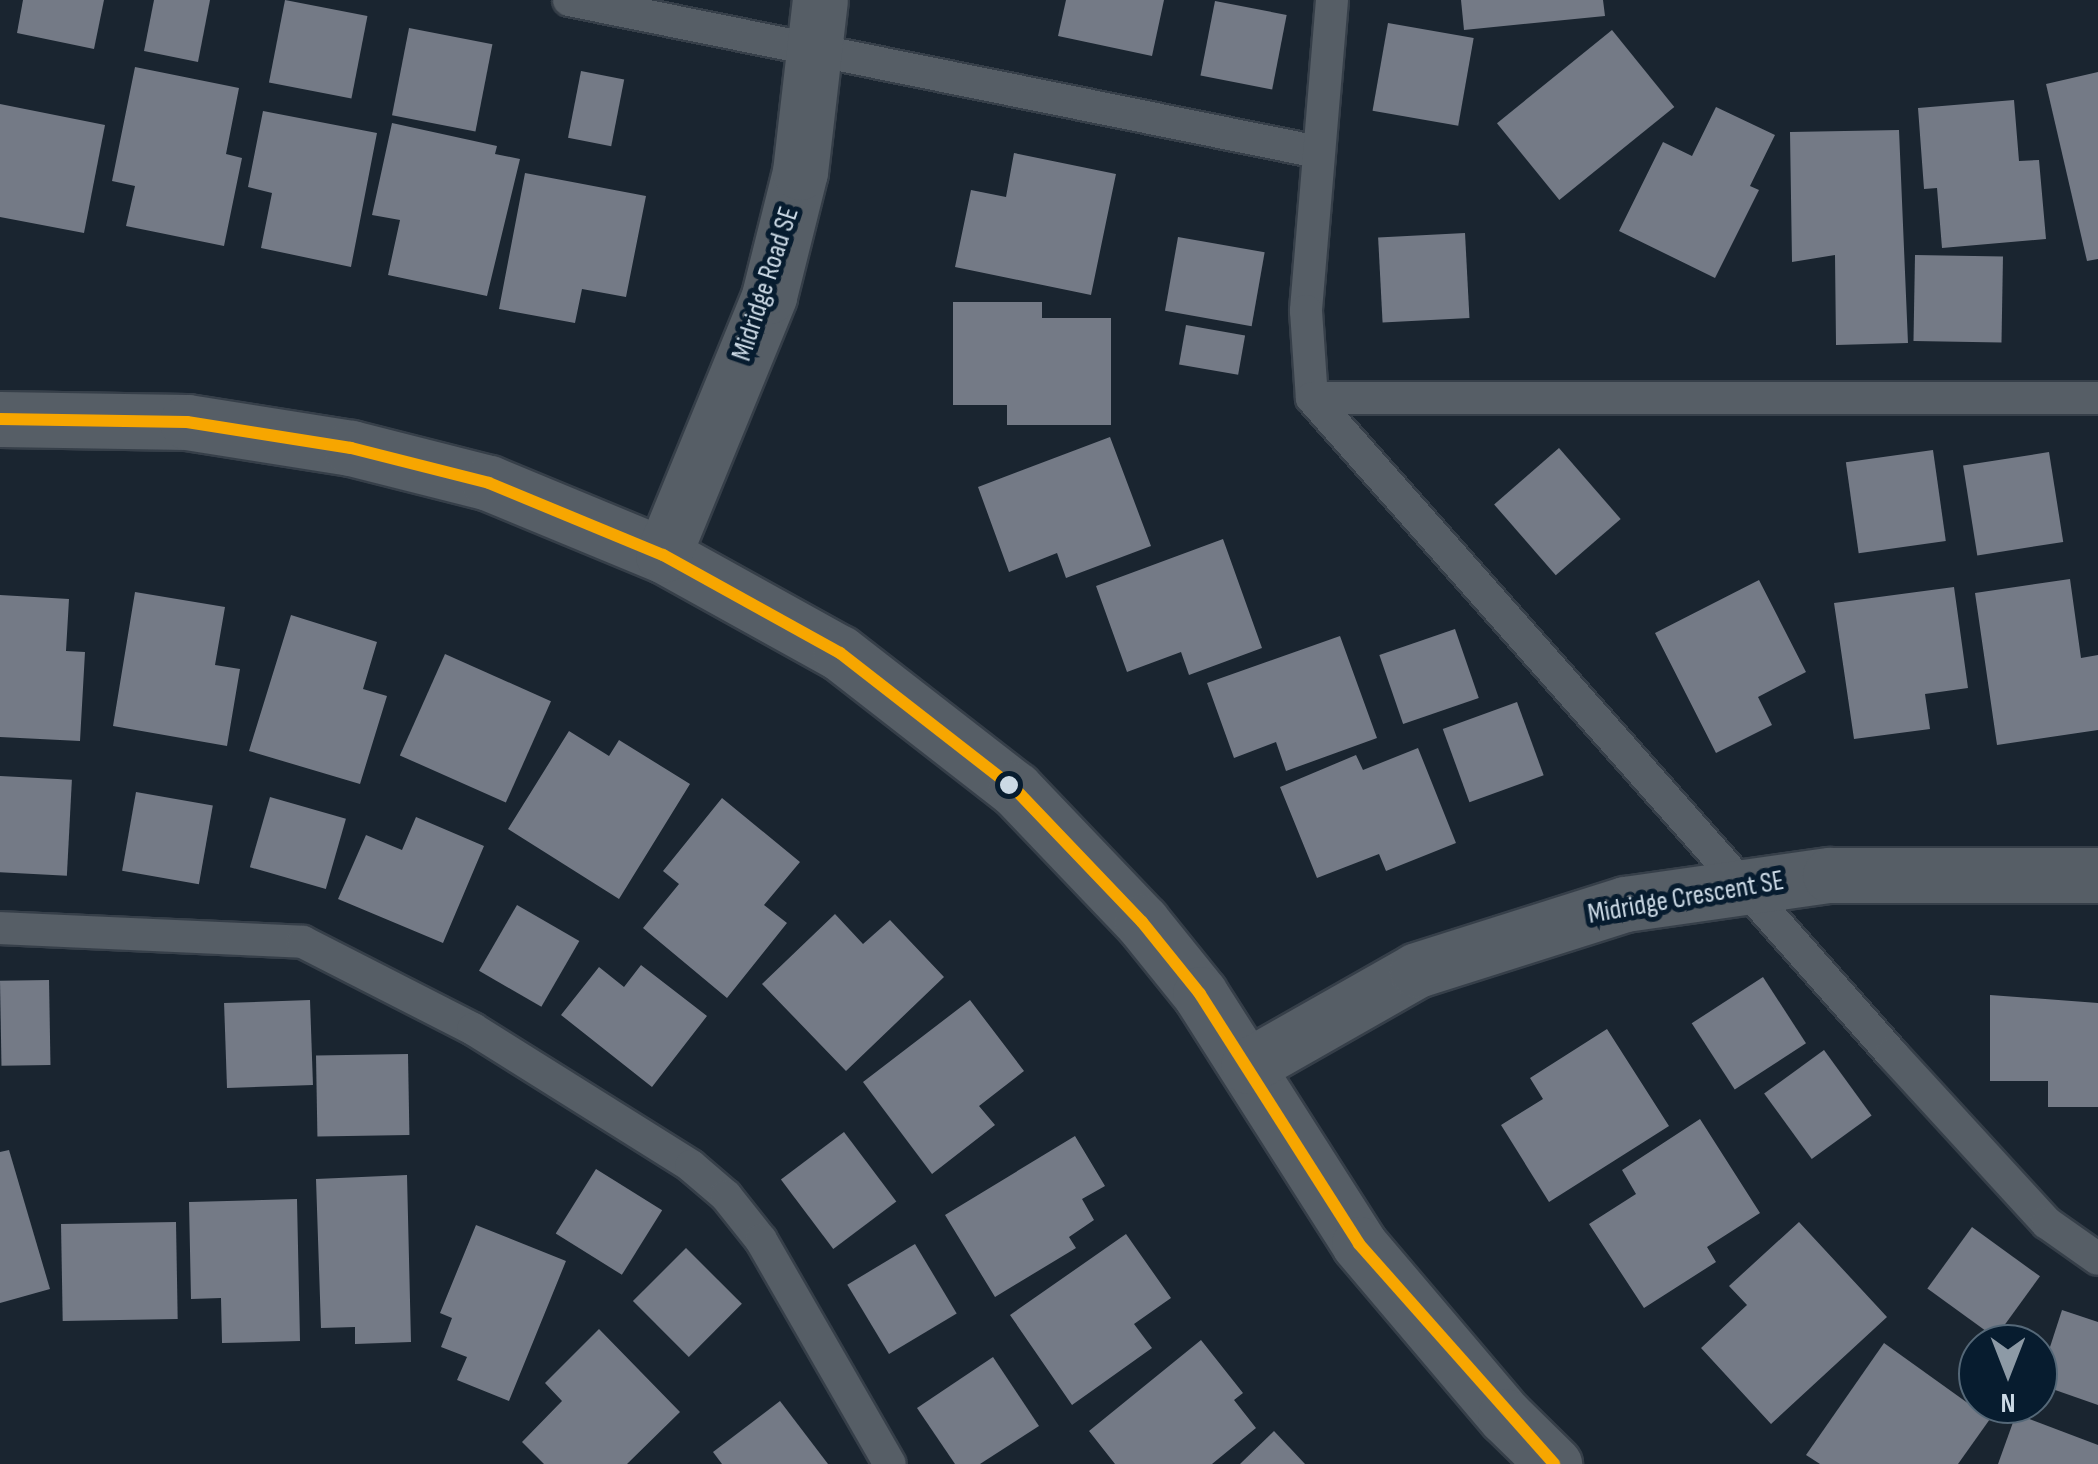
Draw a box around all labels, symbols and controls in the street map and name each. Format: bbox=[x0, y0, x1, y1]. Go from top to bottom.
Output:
street label: Midridge Road SE bbox=[725, 203, 807, 365]
unlabelled marker bbox=[999, 775, 1019, 795]
street label: Midridge Crescent SE bbox=[1585, 864, 1787, 932]
north arrow bbox=[1958, 1324, 2058, 1424]
text: N bbox=[2001, 1386, 2015, 1419]

